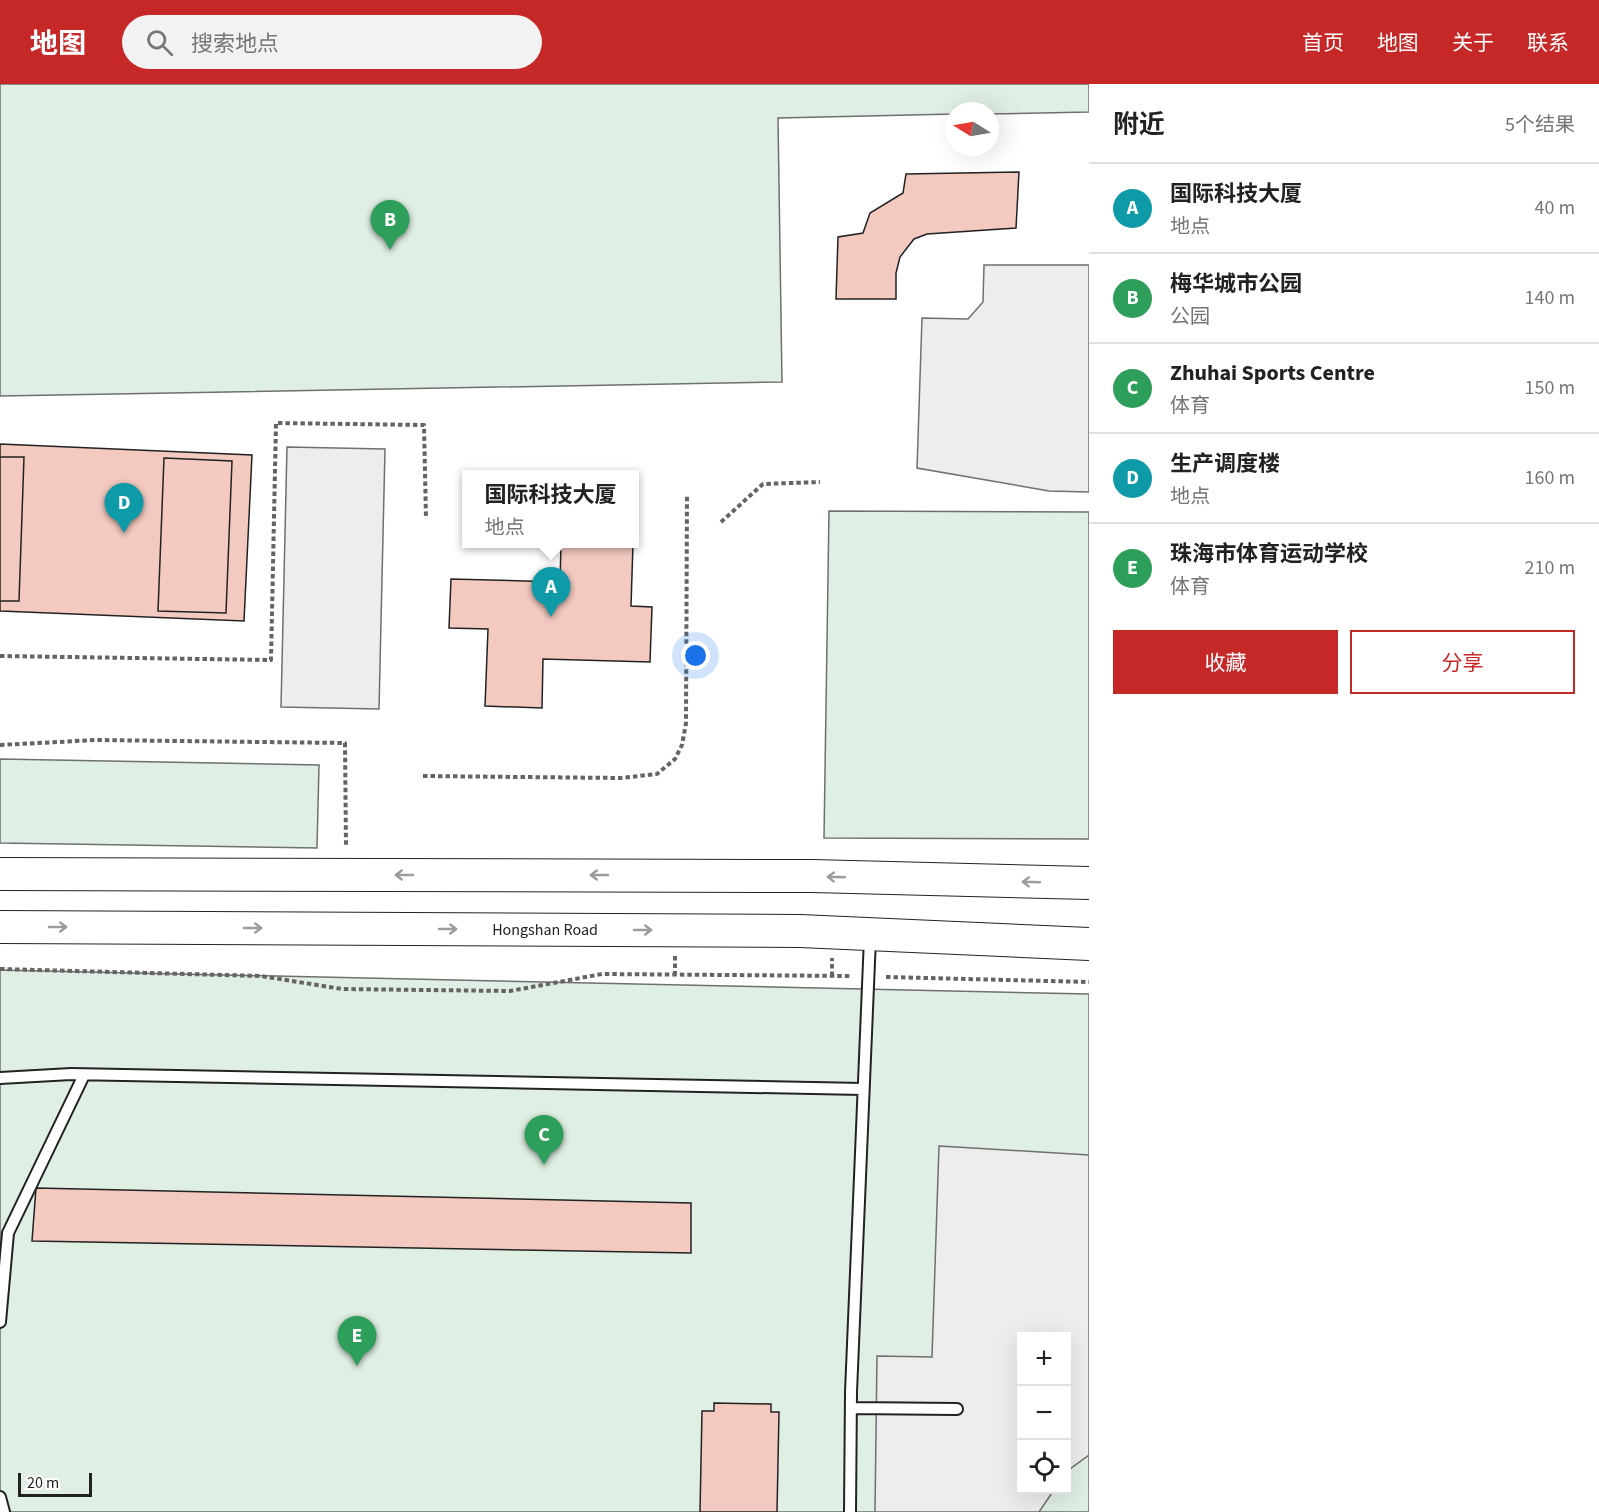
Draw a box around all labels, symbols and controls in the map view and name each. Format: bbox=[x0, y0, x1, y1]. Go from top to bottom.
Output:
search box bbox=[122, 15, 542, 69]
text: 地图 bbox=[30, 24, 86, 64]
icon: search bbox=[143, 26, 176, 59]
text: 搜索地点 bbox=[191, 28, 279, 60]
text: 首页 bbox=[1302, 28, 1344, 58]
text: 地图 bbox=[1377, 28, 1419, 58]
text: 关于 bbox=[1452, 28, 1494, 58]
text: 联系 bbox=[1527, 28, 1569, 58]
north arrow bbox=[945, 102, 999, 156]
text: 附近 bbox=[1113, 106, 1165, 143]
text: 5个结果 bbox=[1505, 111, 1575, 139]
text: 国际科技大厦 bbox=[1170, 178, 1302, 210]
text: A bbox=[1127, 194, 1138, 222]
text: 40 m bbox=[1535, 194, 1575, 222]
pin: B bbox=[370, 200, 410, 250]
text: 地点 bbox=[1170, 213, 1210, 241]
text: 梅华城市公园 bbox=[1170, 268, 1302, 300]
text: B bbox=[1126, 284, 1139, 312]
text: 140 m bbox=[1525, 284, 1575, 312]
text: 公园 bbox=[1170, 303, 1210, 331]
text: Zhuhai Sports Centre bbox=[1170, 357, 1375, 389]
text: C bbox=[1127, 374, 1138, 402]
text: 150 m bbox=[1525, 374, 1575, 402]
text: 体育 bbox=[1170, 392, 1210, 420]
text: 生产调度楼 bbox=[1170, 448, 1280, 480]
text: D bbox=[1126, 464, 1139, 492]
text: 160 m bbox=[1525, 464, 1575, 492]
popup bbox=[462, 470, 639, 548]
text: 国际科技大厦 bbox=[484, 479, 617, 511]
text: 地点 bbox=[1170, 483, 1210, 511]
pin: D bbox=[104, 484, 144, 533]
text: 地点 bbox=[484, 514, 524, 542]
text: 珠海市体育运动学校 bbox=[1170, 538, 1368, 570]
text: E bbox=[1127, 554, 1138, 582]
text: 210 m bbox=[1525, 554, 1575, 582]
pin: A bbox=[532, 568, 570, 617]
text: 体育 bbox=[1170, 573, 1210, 601]
button: 收藏 bbox=[1113, 630, 1338, 694]
button: 分享 bbox=[1350, 630, 1575, 694]
your location bbox=[681, 641, 710, 670]
one-way arrow bbox=[394, 869, 414, 881]
one-way arrow bbox=[589, 869, 609, 881]
one-way arrow bbox=[826, 871, 846, 882]
one-way arrow bbox=[1021, 876, 1041, 888]
street label: Hongshan Road bbox=[492, 919, 598, 941]
one-way arrow bbox=[48, 921, 68, 933]
one-way arrow bbox=[243, 922, 263, 934]
one-way arrow bbox=[438, 923, 458, 935]
one-way arrow bbox=[633, 924, 653, 936]
pin: C bbox=[524, 1116, 564, 1165]
pin: E bbox=[338, 1316, 376, 1366]
map controls bbox=[1017, 1332, 1071, 1494]
button: + bbox=[1017, 1332, 1071, 1386]
button: − bbox=[1017, 1386, 1071, 1440]
button: locate bbox=[1017, 1440, 1071, 1494]
scale bar bbox=[18, 1470, 92, 1498]
text: 20 m bbox=[27, 1472, 59, 1494]

